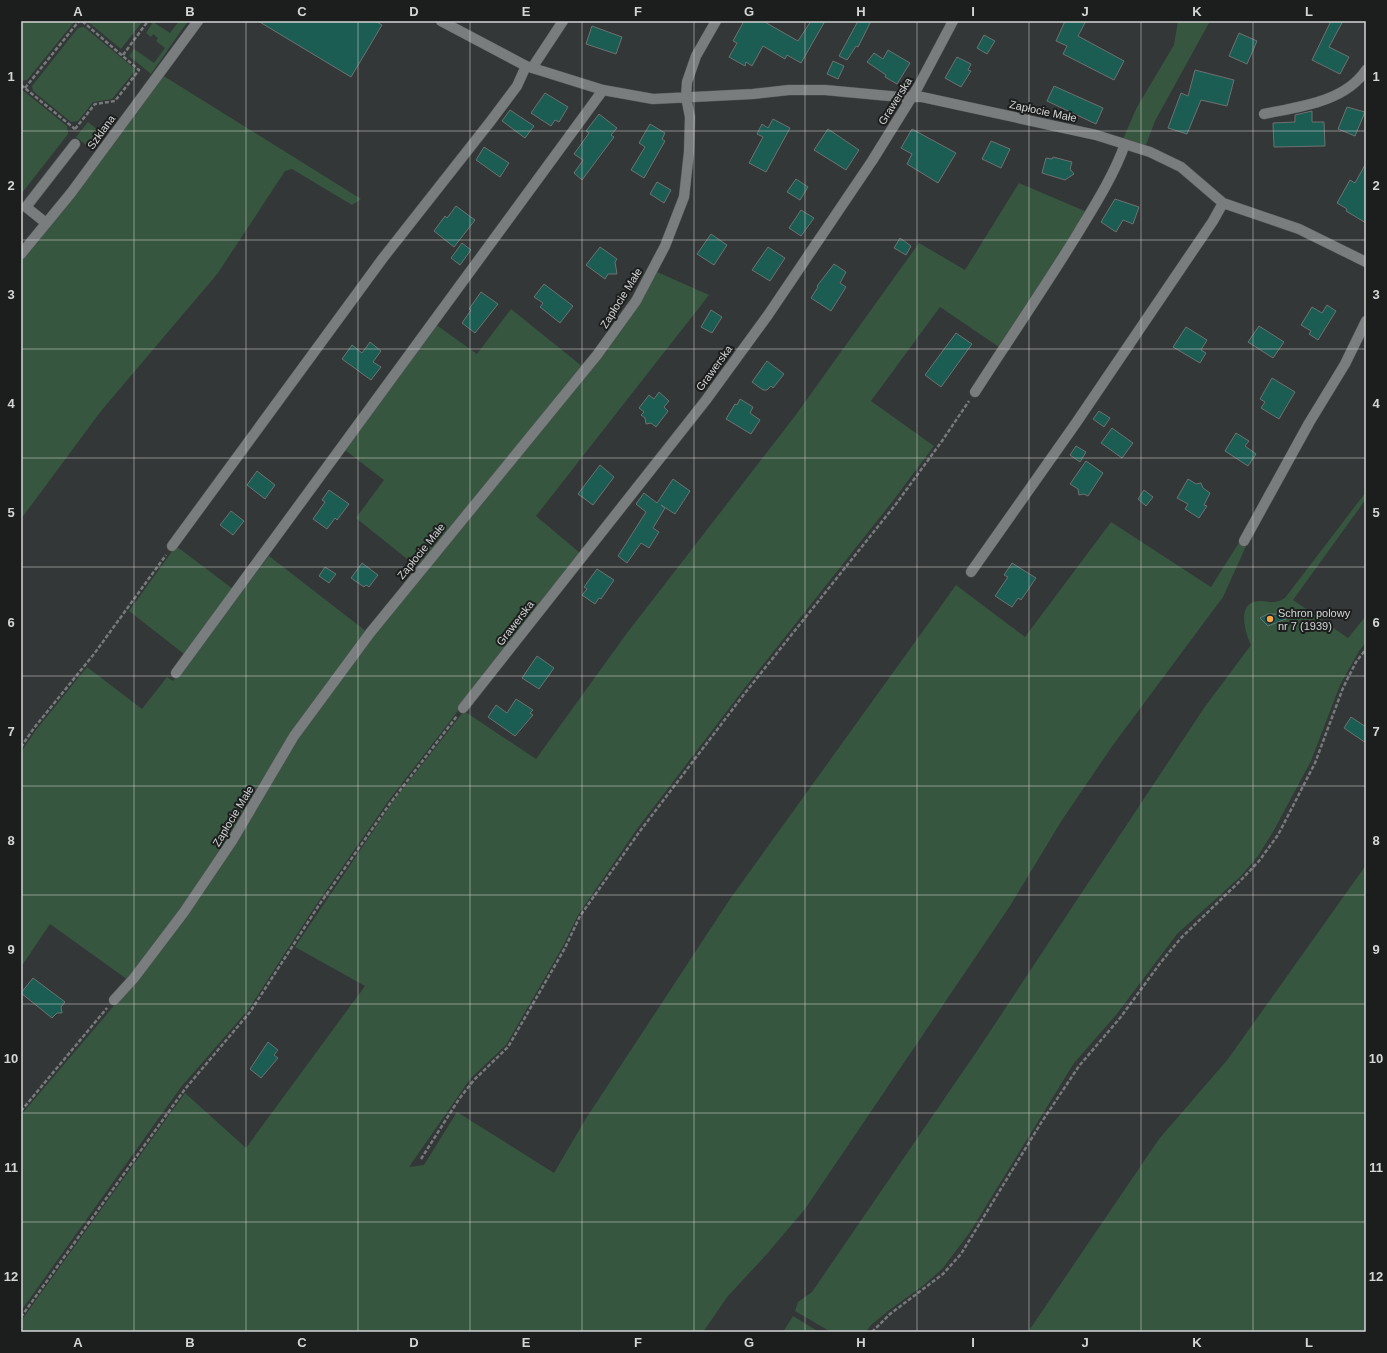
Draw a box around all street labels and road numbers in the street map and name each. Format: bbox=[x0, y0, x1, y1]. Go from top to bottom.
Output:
street label: Grawerska bbox=[876, 75, 915, 127]
street label: Zapłocie Małe bbox=[1008, 98, 1078, 124]
street label: Szklana bbox=[85, 112, 118, 151]
street label: Zapłocie Małe bbox=[598, 266, 644, 330]
street label: Grawerska bbox=[694, 342, 735, 393]
street label: Zapłocie Małe bbox=[395, 521, 447, 581]
street label: Grawerska bbox=[494, 598, 537, 648]
street label: Zapłocie Małe bbox=[210, 784, 256, 848]

